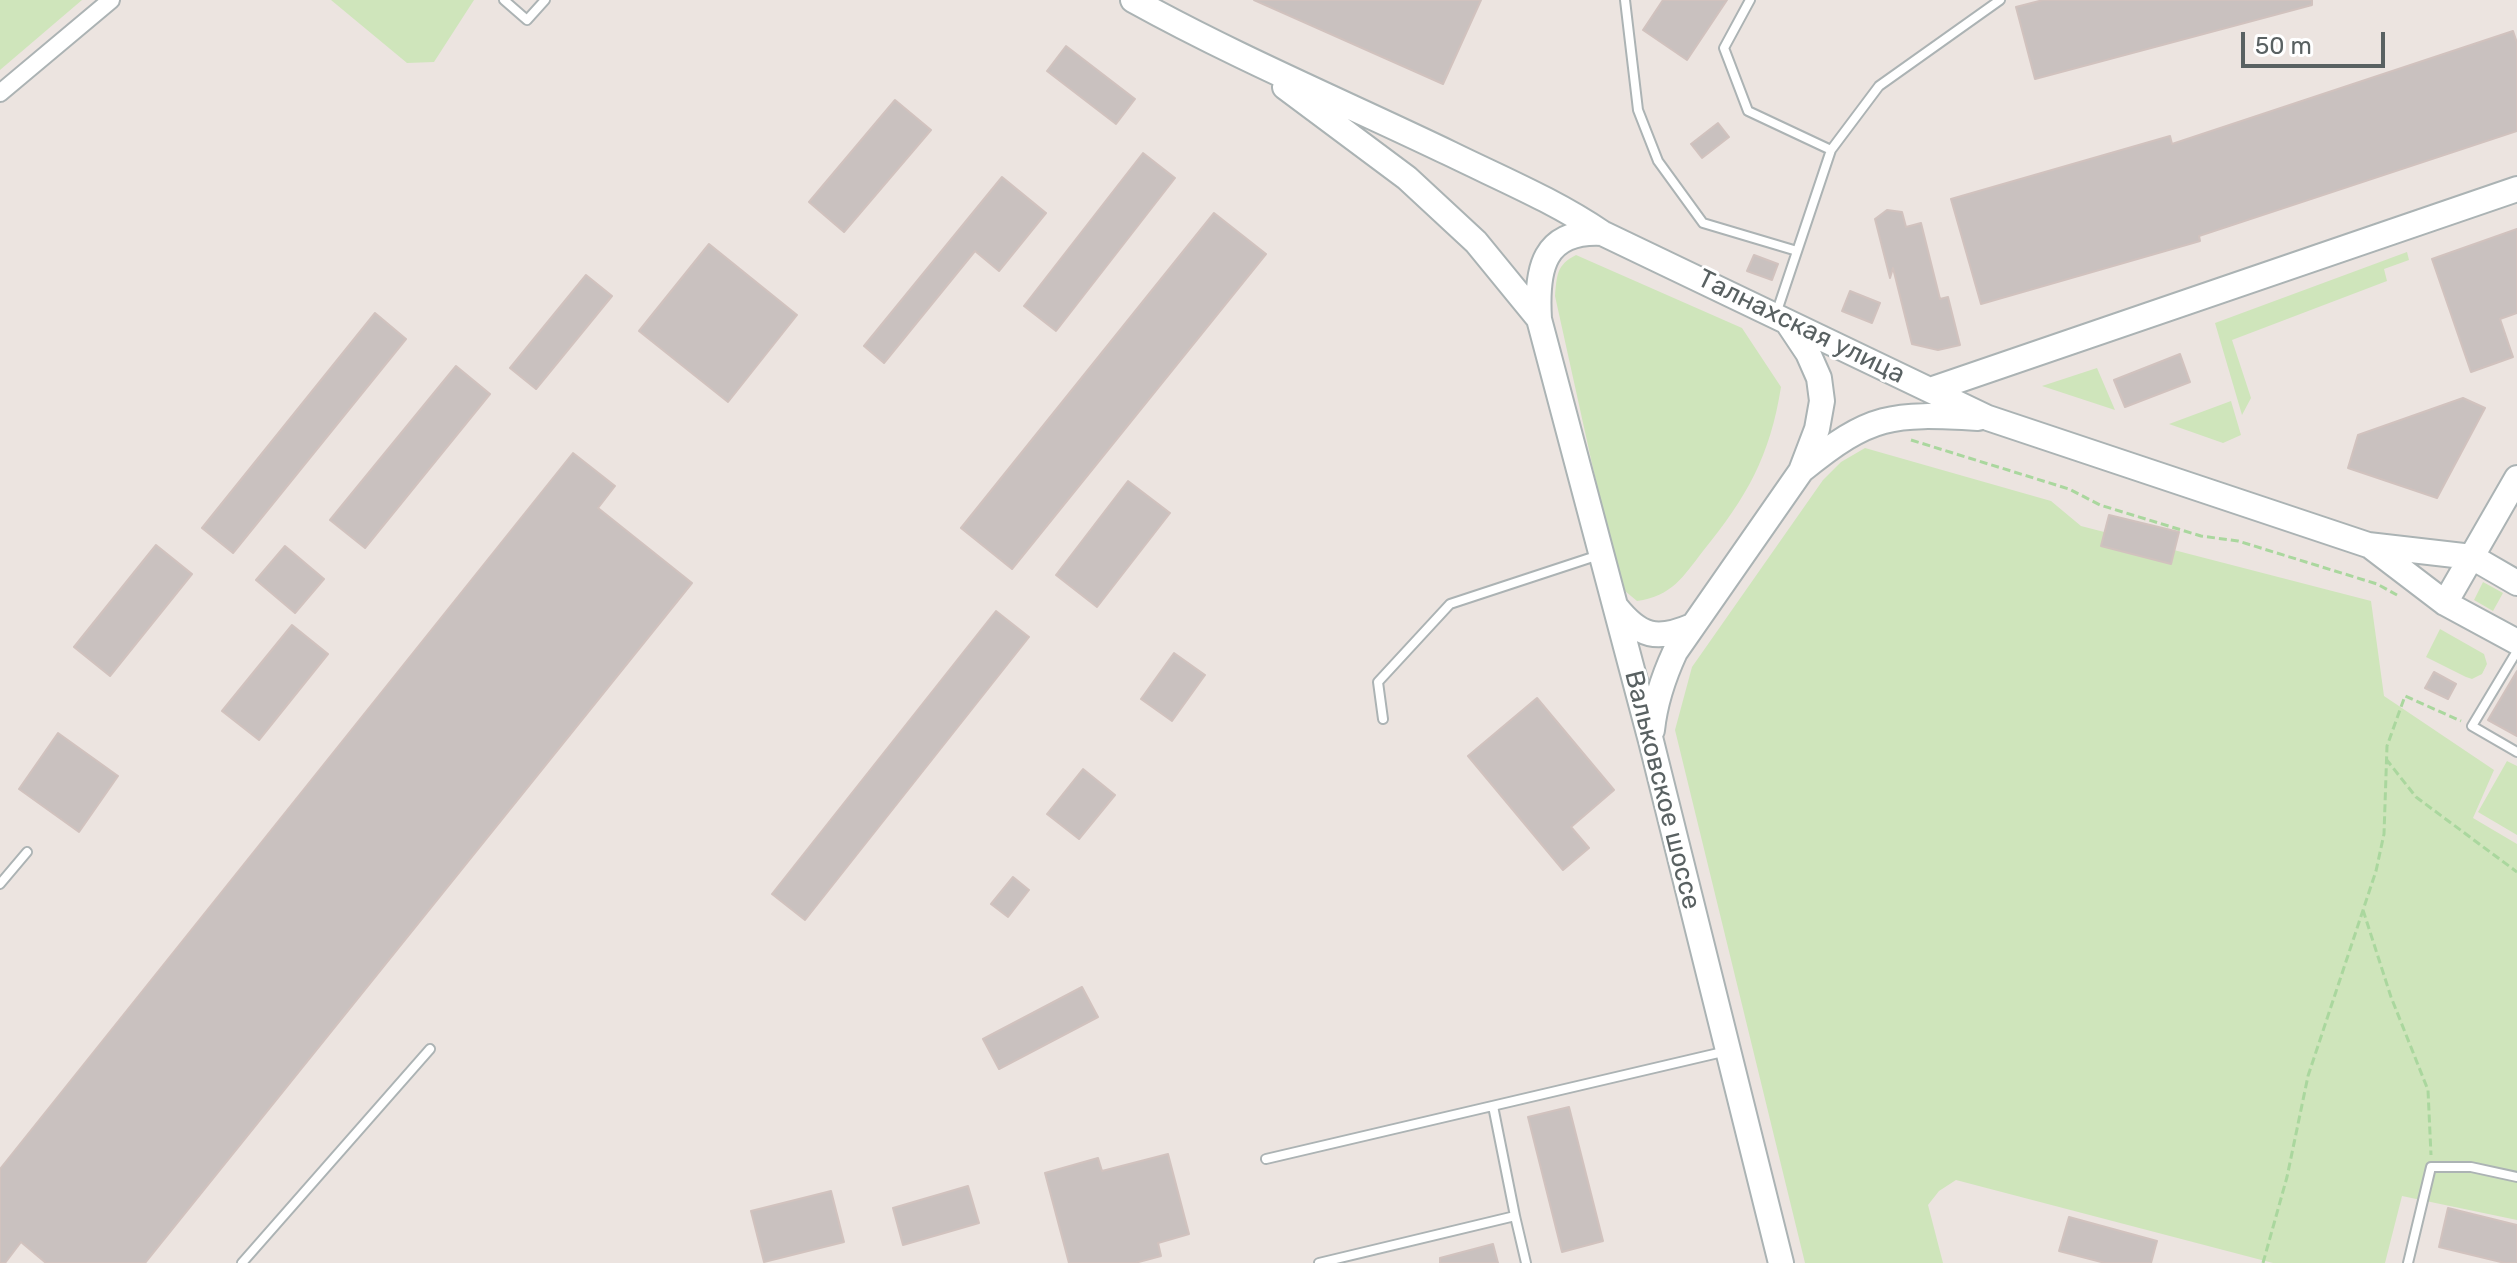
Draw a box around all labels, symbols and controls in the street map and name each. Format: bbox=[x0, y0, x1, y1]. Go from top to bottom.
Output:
scale bar bbox=[2245, 16, 2389, 66]
text: 50 m bbox=[2255, 32, 2312, 60]
street label: Талнахская улица bbox=[1692, 263, 1910, 391]
street label: Вальковское шоссе bbox=[1617, 667, 1707, 913]

